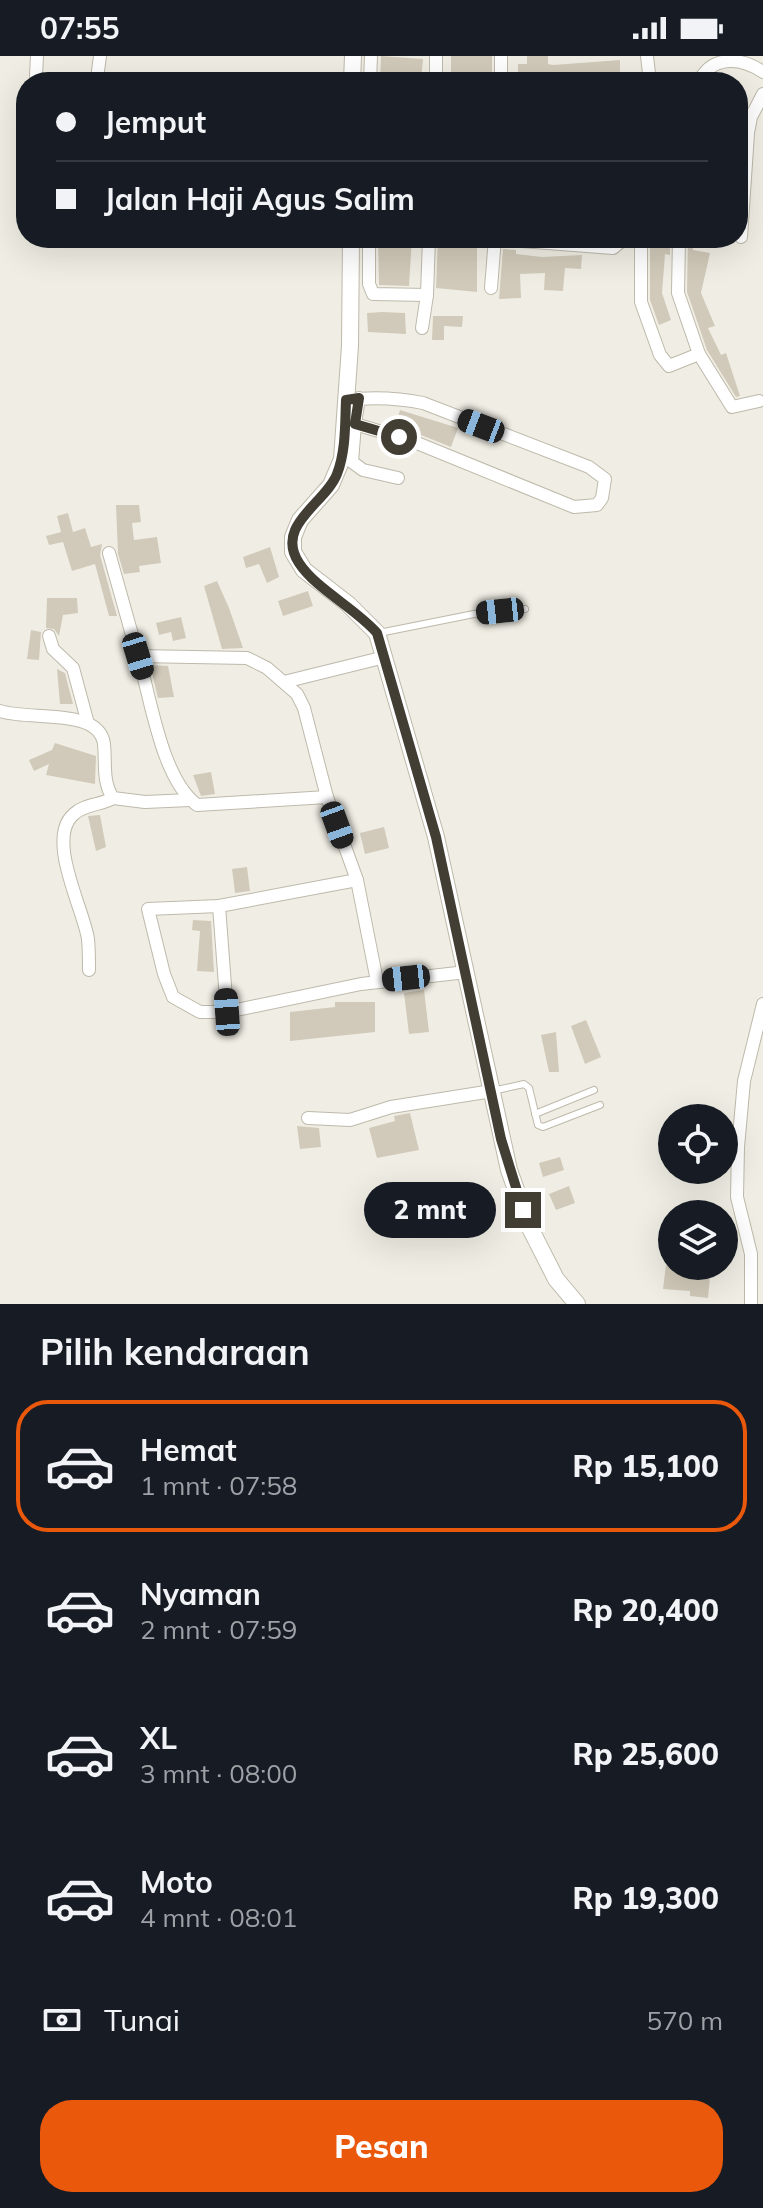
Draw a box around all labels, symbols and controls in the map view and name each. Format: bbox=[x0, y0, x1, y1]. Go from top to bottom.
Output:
text: 07:55 bbox=[40, 9, 119, 47]
text: Jemput bbox=[104, 103, 206, 141]
text: Jalan Haji Agus Salim bbox=[104, 180, 415, 218]
car bbox=[454, 406, 508, 446]
route start bbox=[381, 419, 417, 455]
car bbox=[475, 597, 525, 625]
car bbox=[120, 630, 156, 682]
car bbox=[318, 798, 356, 852]
car bbox=[381, 964, 431, 992]
car bbox=[213, 987, 241, 1037]
map controls bbox=[658, 1104, 738, 1280]
button: locate bbox=[658, 1104, 738, 1184]
callout: 2 mnt bbox=[363, 1182, 495, 1238]
route end bbox=[505, 1192, 541, 1228]
text: 2 mnt bbox=[394, 1193, 466, 1226]
button: layers bbox=[658, 1200, 738, 1280]
text: Pilih kendaraan bbox=[40, 1329, 310, 1374]
icon: car bbox=[44, 1430, 116, 1502]
text: Hemat bbox=[140, 1431, 237, 1469]
text: Rp 15,100 bbox=[573, 1447, 719, 1485]
text: 1 mnt · 07:58 bbox=[140, 1469, 297, 1502]
icon: car bbox=[44, 1574, 116, 1646]
text: Nyaman bbox=[140, 1575, 261, 1613]
text: Rp 20,400 bbox=[573, 1591, 719, 1629]
text: 2 mnt · 07:59 bbox=[140, 1613, 297, 1646]
icon: car bbox=[44, 1718, 116, 1790]
text: XL bbox=[140, 1719, 177, 1757]
text: Rp 25,600 bbox=[573, 1735, 719, 1773]
text: 3 mnt · 08:00 bbox=[140, 1757, 297, 1790]
icon: car bbox=[44, 1862, 116, 1934]
text: Moto bbox=[140, 1863, 213, 1901]
text: Rp 19,300 bbox=[573, 1879, 719, 1917]
text: 4 mnt · 08:01 bbox=[140, 1901, 297, 1934]
icon: cash bbox=[40, 1998, 84, 2042]
text: Tunai bbox=[104, 2001, 180, 2039]
text: 570 m bbox=[647, 2004, 723, 2037]
button: Pesan bbox=[40, 2100, 723, 2192]

